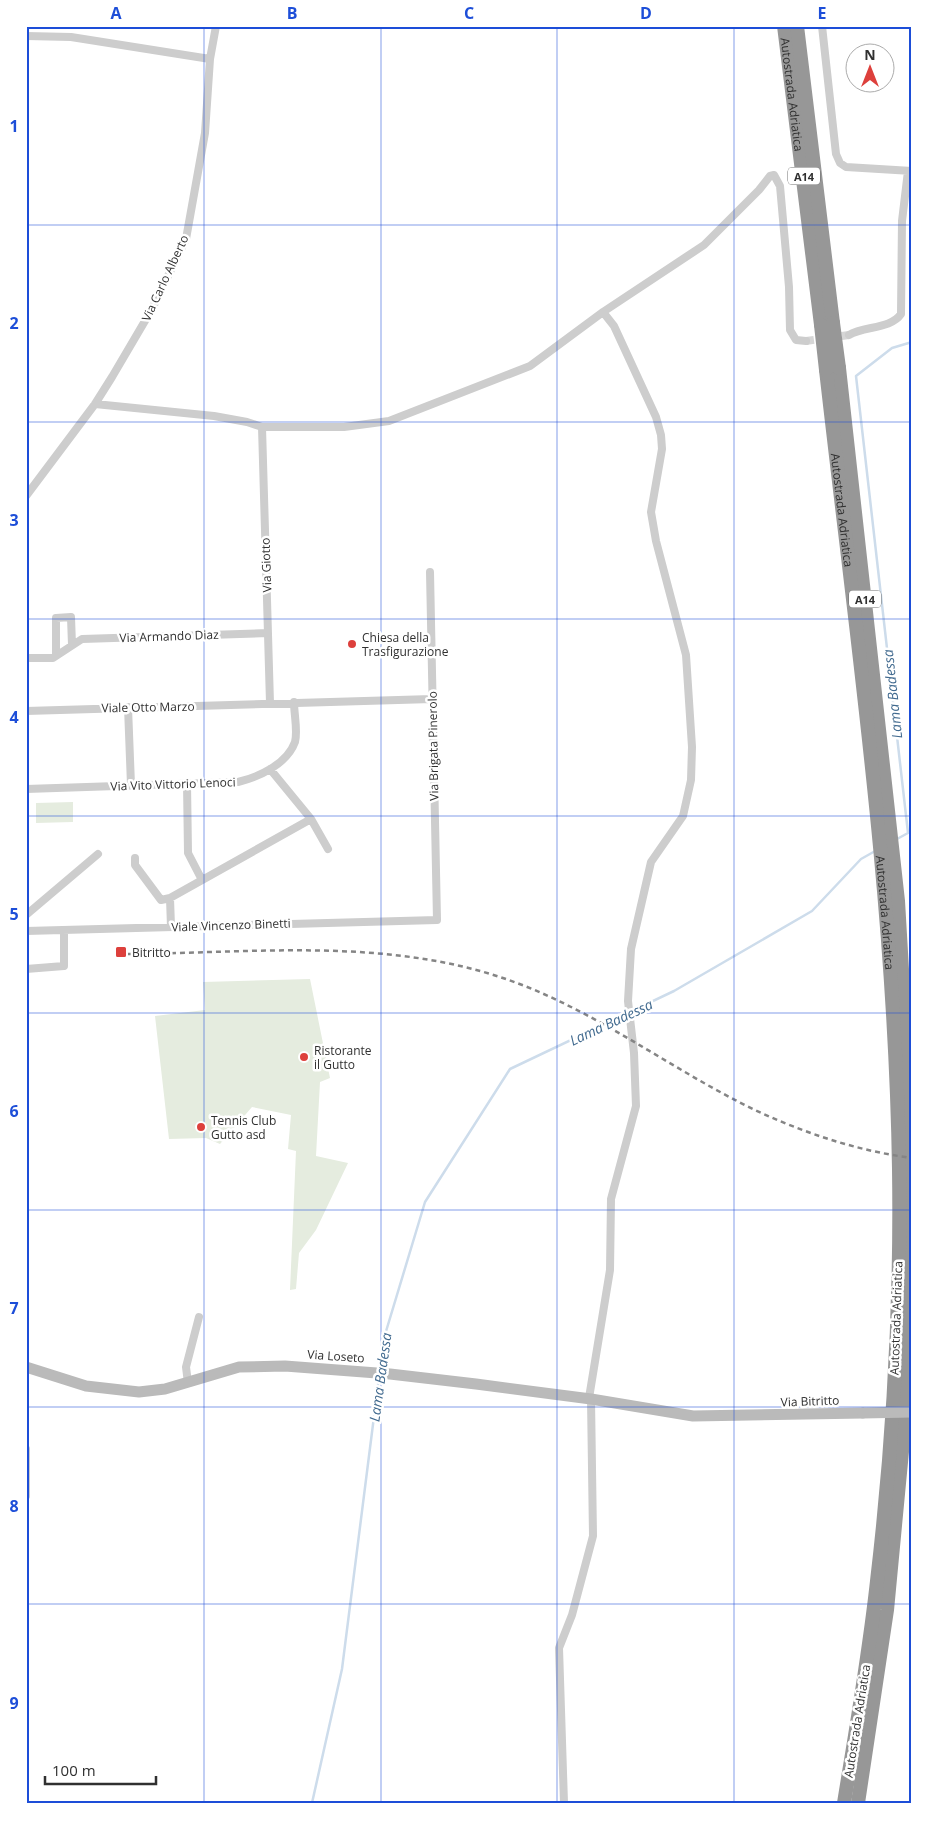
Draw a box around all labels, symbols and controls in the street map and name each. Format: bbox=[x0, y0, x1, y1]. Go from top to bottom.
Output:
text: A bbox=[110, 2, 122, 24]
text: B bbox=[287, 2, 297, 24]
text: C bbox=[464, 2, 474, 24]
text: D bbox=[640, 2, 652, 24]
text: E bbox=[818, 2, 827, 24]
street label: Autostrada Adriatica bbox=[777, 37, 808, 152]
north arrow bbox=[846, 42, 896, 92]
text: N bbox=[864, 45, 876, 64]
text: 1 bbox=[9, 115, 19, 137]
road number: A14 bbox=[788, 168, 820, 185]
street label: Via Carlo Alberto bbox=[138, 232, 192, 324]
text: 2 bbox=[9, 312, 19, 334]
street label: Autostrada Adriatica bbox=[827, 452, 858, 568]
text: 3 bbox=[9, 509, 19, 531]
street label: Via Giotto bbox=[257, 537, 275, 593]
road number: A14 bbox=[849, 590, 881, 608]
street label: Via Armando Diaz bbox=[119, 626, 219, 646]
place label: Chiesa della Trasfigurazione bbox=[362, 629, 449, 660]
marker: Chiesa della Trasfigurazione bbox=[346, 638, 358, 650]
water label: Lama Badessa bbox=[878, 648, 906, 740]
street label: Via Brigata Pinerolo bbox=[424, 691, 442, 801]
street label: Viale Otto Marzo bbox=[101, 698, 195, 716]
text: 4 bbox=[9, 706, 19, 728]
street label: Via Vito Vittorio Lenoci bbox=[110, 773, 236, 795]
street label: Autostrada Adriatica bbox=[872, 855, 899, 970]
text: 5 bbox=[9, 903, 19, 925]
street label: Viale Vincenzo Binetti bbox=[171, 914, 291, 936]
place label: Bitritto bbox=[132, 944, 171, 961]
marker: Bitritto bbox=[114, 945, 128, 959]
water label: Lama Badessa bbox=[566, 994, 656, 1050]
place label: Ristorante il Gutto bbox=[314, 1042, 372, 1073]
marker: Ristorante il Gutto bbox=[298, 1051, 310, 1063]
text: 6 bbox=[9, 1100, 19, 1122]
place label: Tennis Club Gutto asd bbox=[211, 1112, 276, 1143]
marker: Tennis Club Gutto asd bbox=[195, 1121, 207, 1133]
street label: Autostrada Adriatica bbox=[886, 1261, 906, 1375]
text: 7 bbox=[9, 1297, 19, 1319]
water label: Lama Badessa bbox=[364, 1331, 396, 1423]
street label: Via Loseto bbox=[307, 1346, 365, 1366]
street label: Via Bitritto bbox=[780, 1391, 840, 1411]
text: 8 bbox=[9, 1495, 19, 1517]
street label: Autostrada Adriatica bbox=[840, 1663, 874, 1779]
text: 9 bbox=[9, 1692, 19, 1714]
scale bar bbox=[45, 1754, 156, 1786]
text: 100 m bbox=[52, 1760, 96, 1780]

